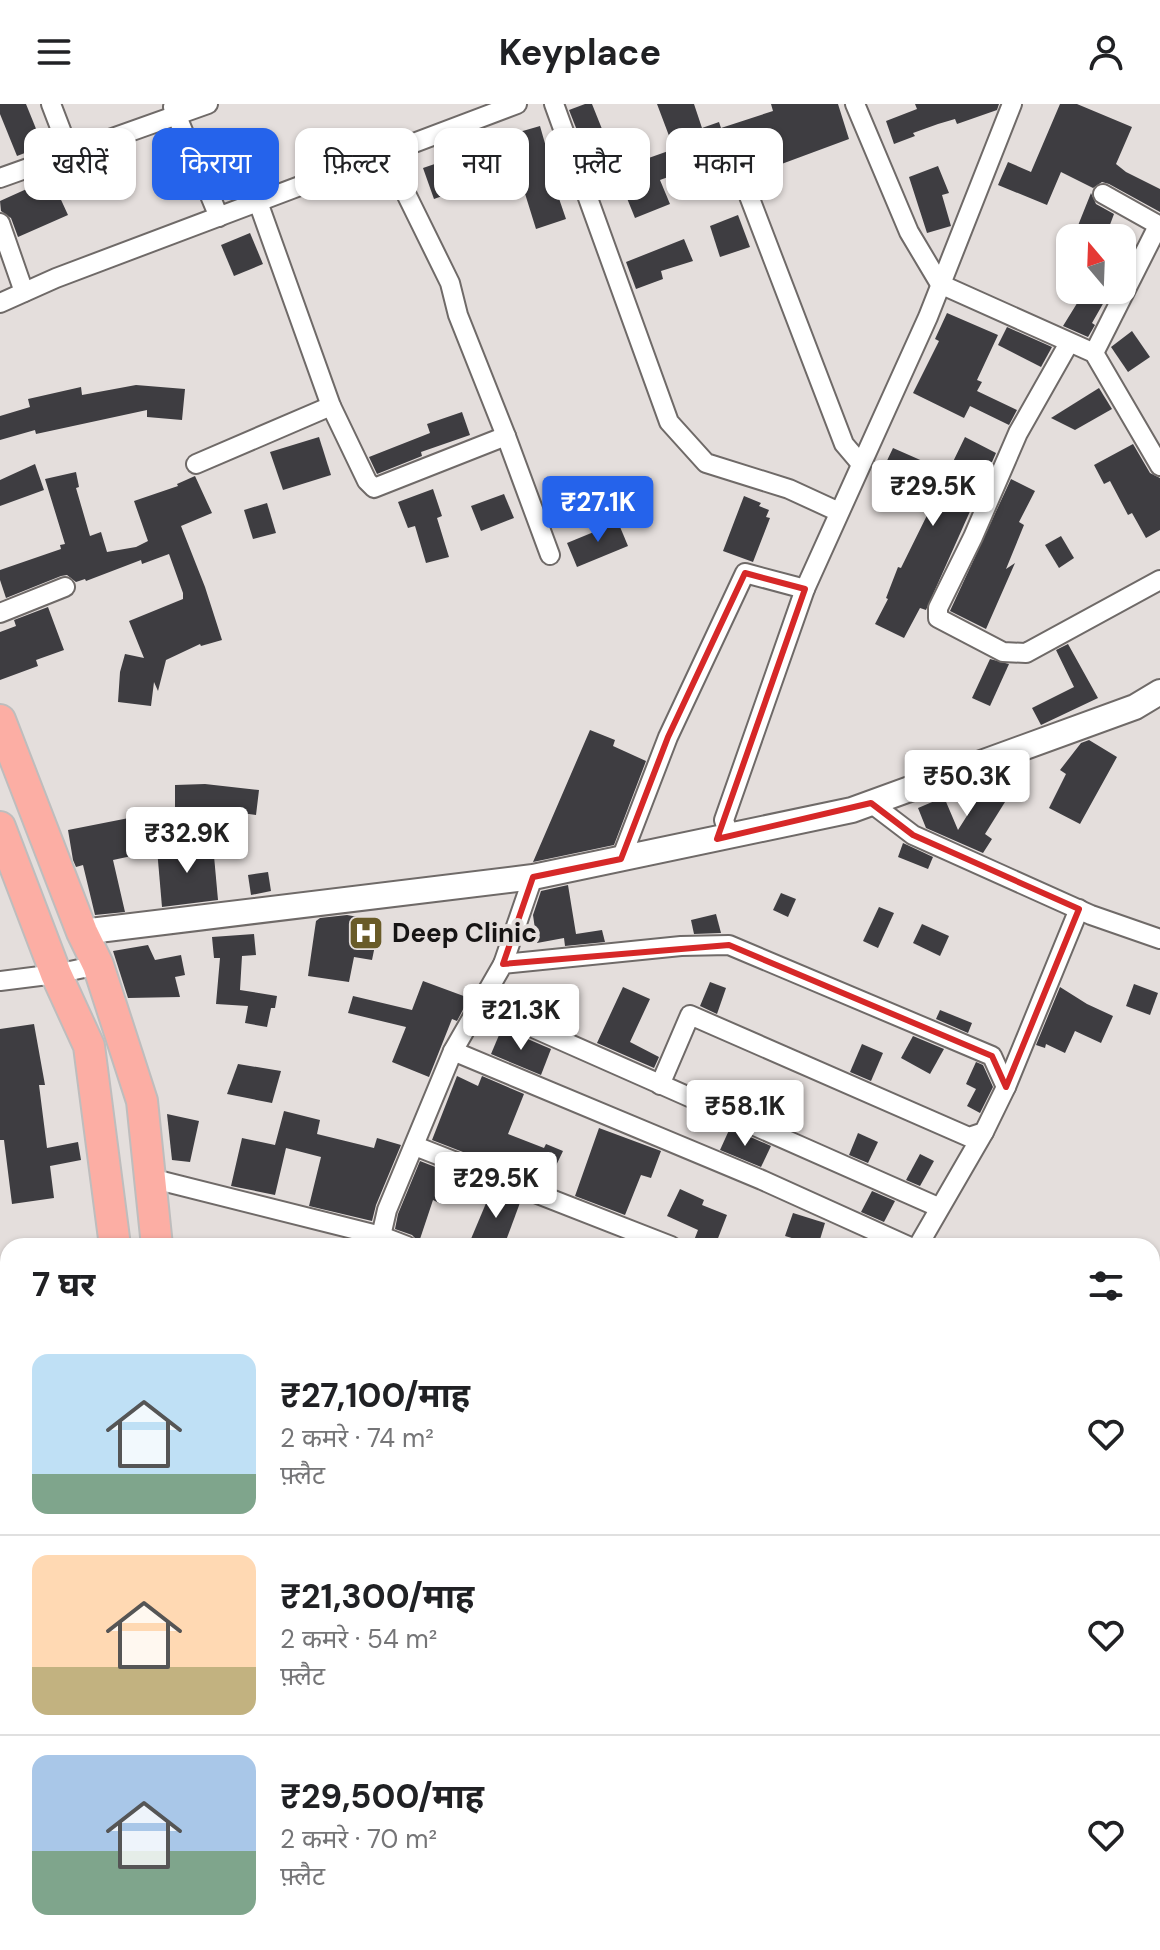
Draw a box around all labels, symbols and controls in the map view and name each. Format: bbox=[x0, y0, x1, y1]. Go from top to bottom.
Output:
text: Keyplace bbox=[499, 29, 661, 76]
icon: menu bbox=[32, 30, 76, 74]
icon: person bbox=[1084, 30, 1128, 74]
chip: खरीदें bbox=[24, 128, 136, 200]
chip: किराया bbox=[152, 128, 279, 200]
chip: फ़िल्टर bbox=[295, 128, 418, 200]
chip: नया bbox=[434, 128, 529, 200]
chip: फ़्लैट bbox=[545, 128, 650, 200]
chip: मकान bbox=[666, 128, 783, 200]
north arrow bbox=[1056, 224, 1136, 304]
map controls bbox=[1056, 224, 1136, 304]
pin: ₹29.5K bbox=[868, 460, 998, 528]
text: ₹29.5K bbox=[890, 469, 976, 503]
pin: ₹27.1K bbox=[533, 476, 663, 544]
text: ₹27.1K bbox=[560, 485, 636, 519]
pin: ₹50.3K bbox=[902, 750, 1032, 818]
text: ₹50.3K bbox=[923, 759, 1011, 793]
pin: ₹32.9K bbox=[122, 807, 252, 875]
text: ₹32.9K bbox=[144, 816, 230, 850]
hospital icon: Deep Clinic bbox=[347, 914, 385, 952]
place label: Deep Clinic bbox=[392, 916, 537, 950]
pin: ₹21.3K bbox=[456, 984, 586, 1052]
text: ₹21.3K bbox=[481, 993, 561, 1027]
pin: ₹58.1K bbox=[680, 1080, 810, 1148]
text: ₹58.1K bbox=[705, 1089, 785, 1123]
pin: ₹29.5K bbox=[431, 1152, 561, 1220]
text: ₹29.5K bbox=[453, 1161, 539, 1195]
text: 7 घर bbox=[32, 1262, 95, 1307]
icon: filters bbox=[1084, 1264, 1128, 1308]
text: ₹27,100/माह bbox=[280, 1373, 470, 1418]
icon: home bbox=[96, 1386, 192, 1482]
icon: heart bbox=[1084, 1412, 1128, 1456]
text: 2 कमरे · 74 m² bbox=[280, 1421, 434, 1455]
text: फ़्लैट bbox=[280, 1458, 325, 1492]
text: ₹21,300/माह bbox=[280, 1574, 474, 1619]
icon: home bbox=[96, 1587, 192, 1683]
icon: heart bbox=[1084, 1613, 1128, 1657]
text: 2 कमरे · 54 m² bbox=[280, 1622, 437, 1656]
text: फ़्लैट bbox=[280, 1659, 325, 1693]
text: ₹29,500/माह bbox=[280, 1774, 484, 1819]
icon: home bbox=[96, 1787, 192, 1883]
icon: heart bbox=[1084, 1813, 1128, 1857]
text: 2 कमरे · 70 m² bbox=[280, 1822, 437, 1856]
text: फ़्लैट bbox=[280, 1859, 325, 1893]

